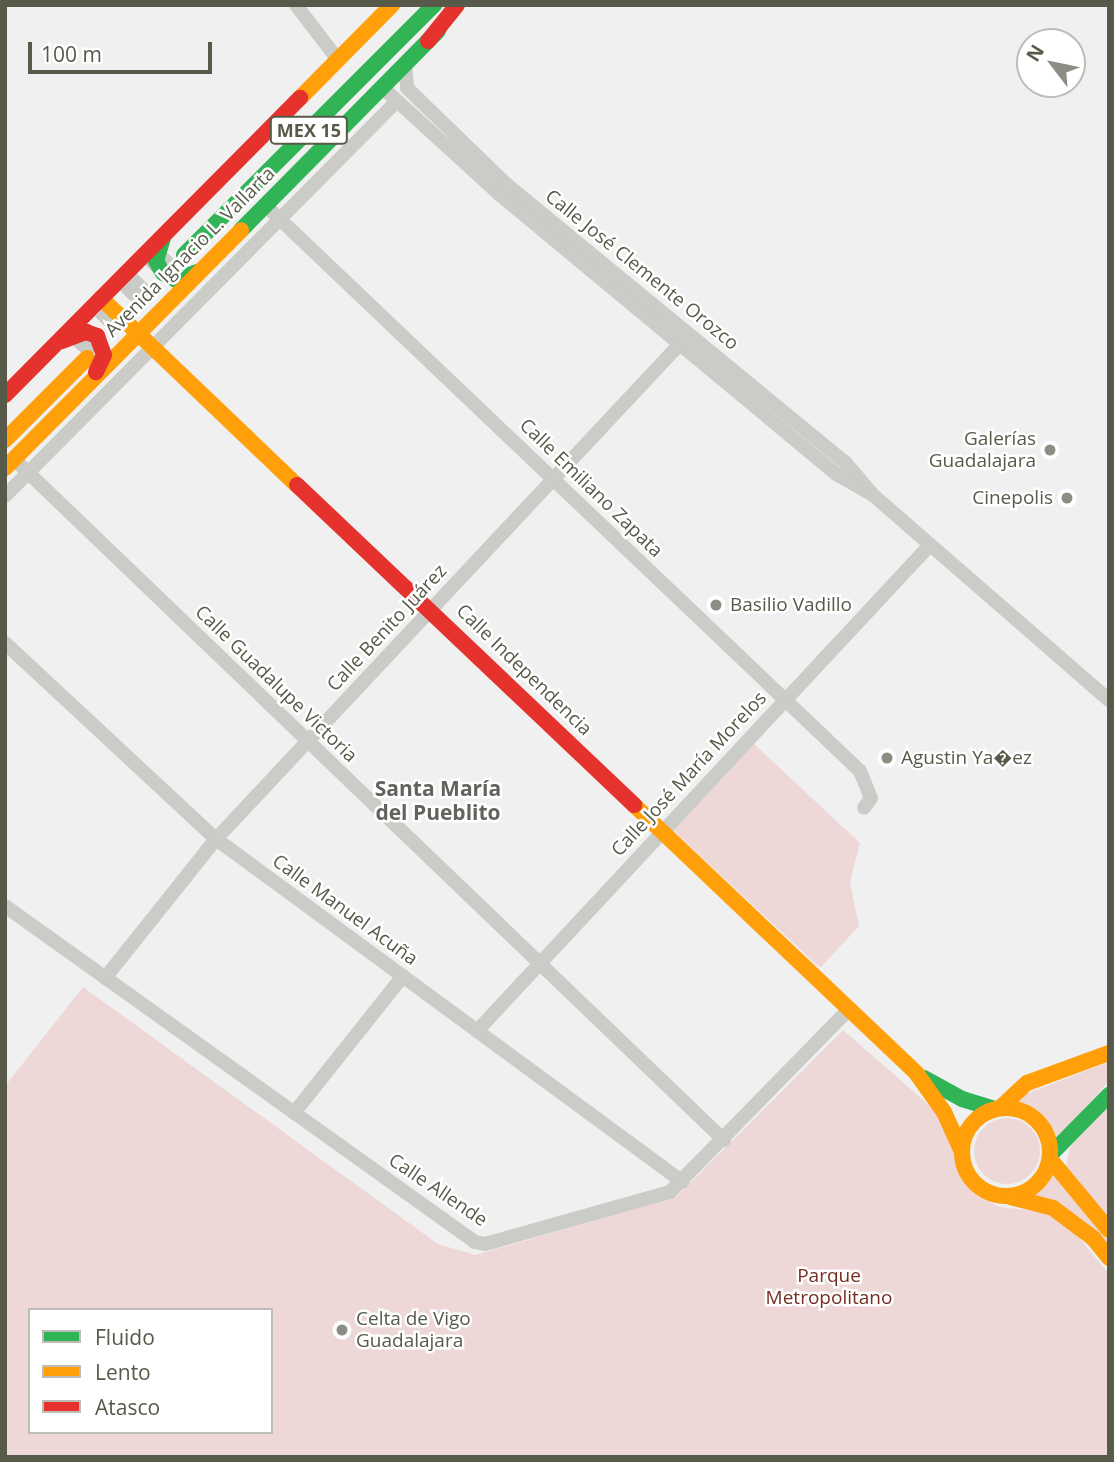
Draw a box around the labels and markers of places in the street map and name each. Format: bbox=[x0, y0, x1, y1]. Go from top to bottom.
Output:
place label: Galerías Guadalajara bbox=[929, 428, 1036, 472]
marker: Galerías Guadalajara bbox=[1042, 442, 1058, 458]
place label: Cinepolis bbox=[972, 487, 1053, 509]
marker: Cinepolis bbox=[1059, 490, 1075, 506]
place label: Basilio Vadillo bbox=[730, 594, 852, 616]
marker: Basilio Vadillo bbox=[708, 597, 724, 613]
place label: Agustin Ya�ez bbox=[901, 747, 1032, 769]
marker: Agustin Ya�ez bbox=[879, 750, 895, 766]
place label: Celta de Vigo Guadalajara bbox=[356, 1308, 471, 1352]
marker: Celta de Vigo Guadalajara bbox=[334, 1322, 350, 1338]

